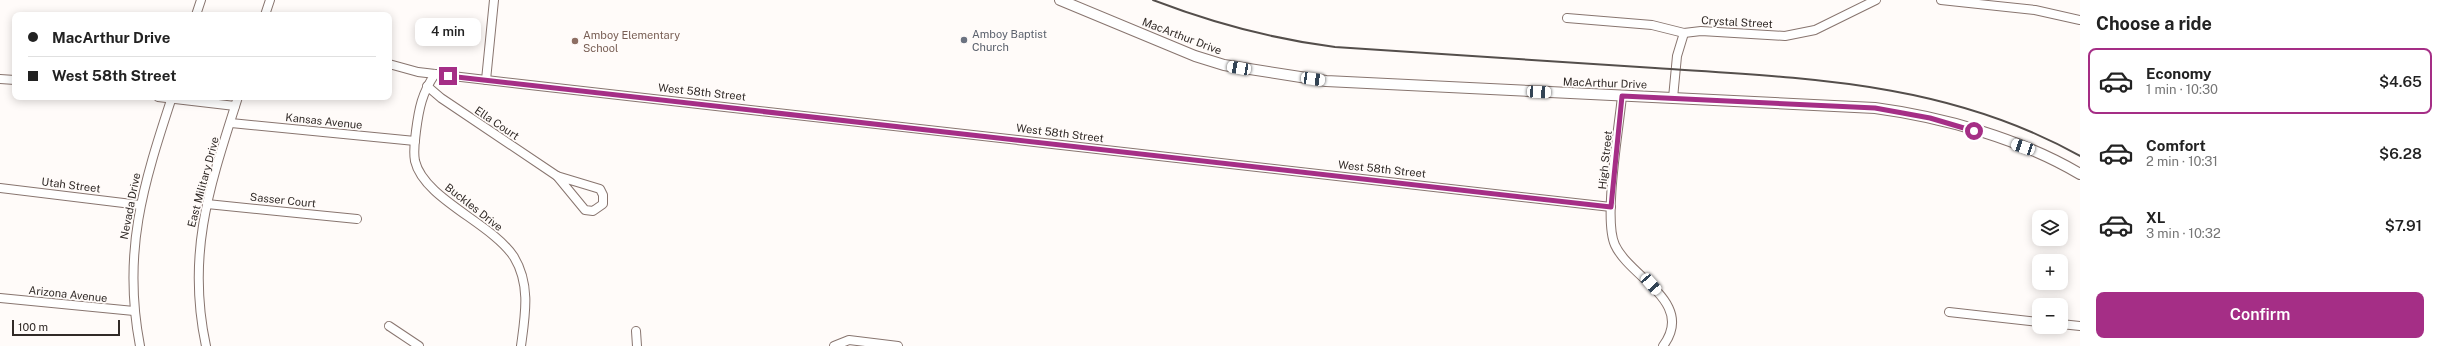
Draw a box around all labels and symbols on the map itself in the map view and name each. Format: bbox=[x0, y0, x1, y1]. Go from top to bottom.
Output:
street label: Crystal Street bbox=[1701, 14, 1773, 30]
street label: MacArthur Drive bbox=[1141, 15, 1223, 57]
callout: 4 min bbox=[415, 18, 481, 46]
place label: Amboy Baptist Church bbox=[972, 28, 1047, 53]
place label: Amboy Elementary School bbox=[583, 29, 680, 54]
marker: Amboy Baptist Church bbox=[959, 35, 969, 45]
marker: Amboy Elementary School bbox=[570, 36, 580, 46]
car bbox=[1226, 60, 1252, 76]
route end bbox=[439, 67, 457, 85]
car bbox=[1300, 71, 1326, 87]
street label: MacArthur Drive bbox=[1563, 76, 1647, 90]
street label: West 58th Street bbox=[658, 81, 746, 103]
car bbox=[1527, 85, 1551, 99]
street label: Ella Court bbox=[473, 104, 521, 142]
street label: Kansas Avenue bbox=[285, 111, 363, 131]
street label: West 58th Street bbox=[1016, 122, 1104, 144]
route start bbox=[1965, 122, 1983, 140]
street label: High Street bbox=[1596, 130, 1614, 190]
street label: East Military Drive bbox=[185, 135, 221, 229]
car bbox=[2010, 137, 2036, 157]
street label: West 58th Street bbox=[1338, 158, 1426, 180]
street label: Nevada Drive bbox=[118, 172, 142, 240]
street label: Utah Street bbox=[41, 175, 101, 195]
street label: Buckles Drive bbox=[443, 181, 505, 233]
street label: Sasser Court bbox=[249, 191, 317, 209]
car bbox=[1639, 271, 1663, 297]
street label: Arizona Avenue bbox=[28, 284, 108, 304]
scale bar bbox=[12, 318, 120, 337]

